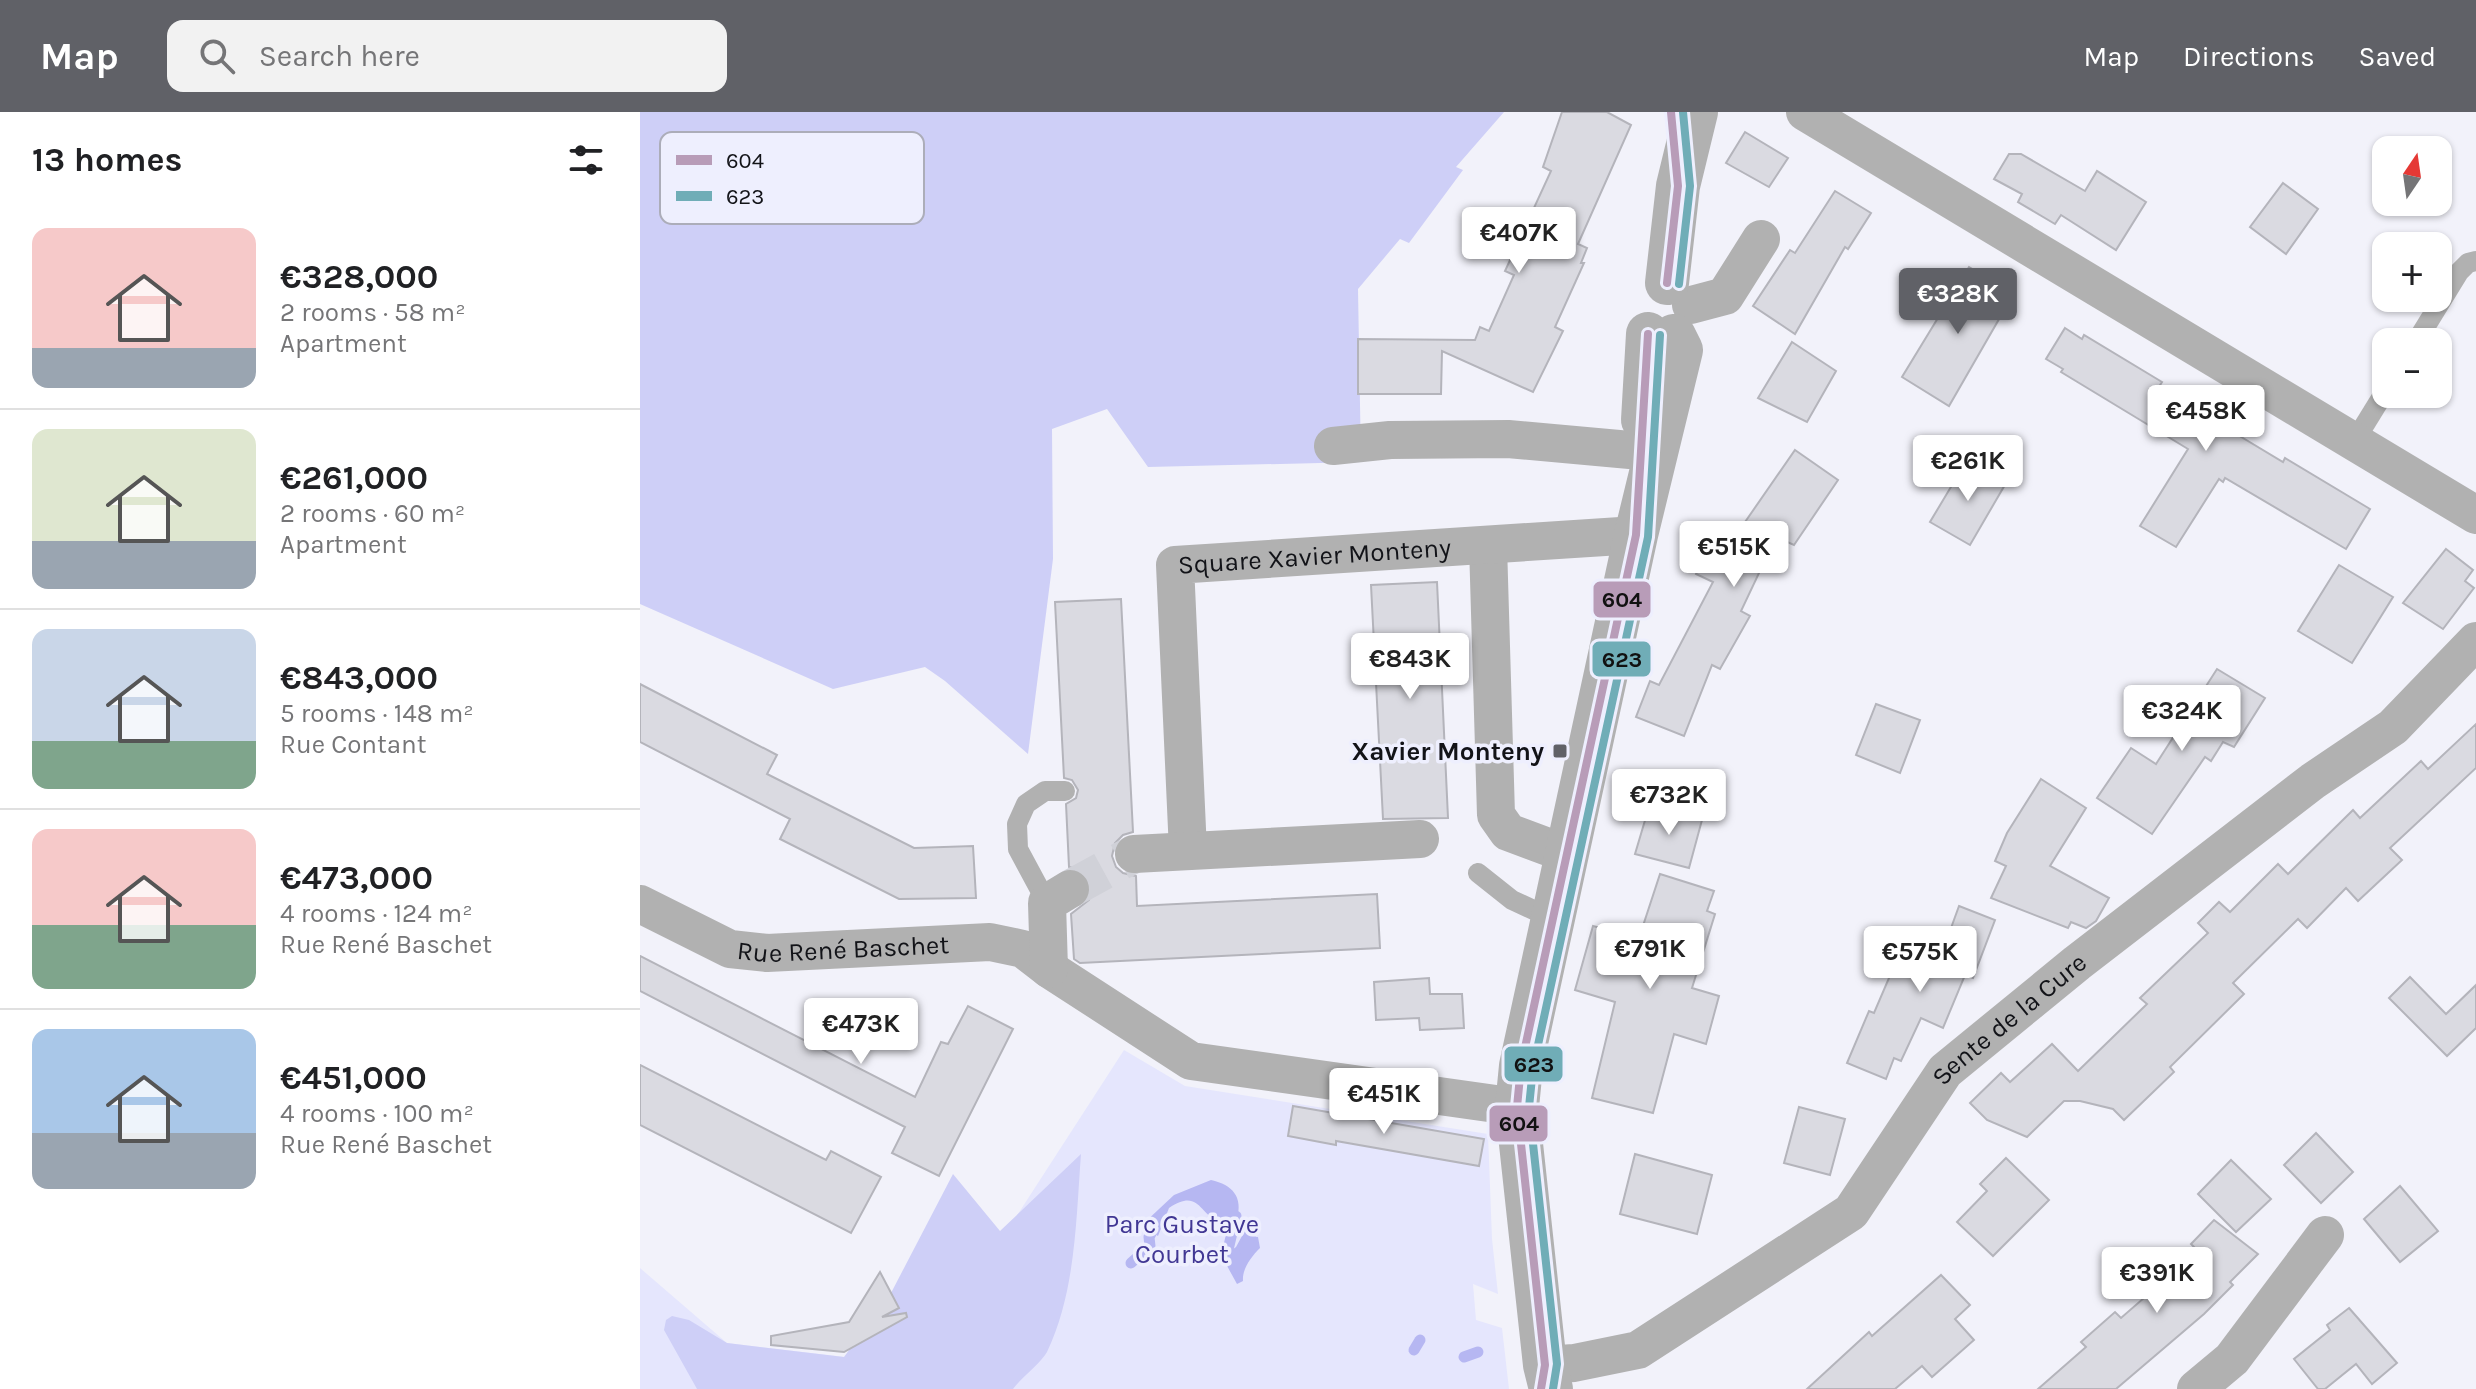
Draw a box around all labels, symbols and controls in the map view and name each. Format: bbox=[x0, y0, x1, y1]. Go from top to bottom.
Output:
search box bbox=[167, 20, 727, 92]
text: Map bbox=[40, 34, 119, 79]
icon: search bbox=[195, 34, 239, 78]
text: Search here bbox=[259, 38, 420, 74]
text: Map bbox=[2084, 40, 2139, 73]
text: Directions bbox=[2183, 40, 2315, 73]
text: Saved bbox=[2359, 40, 2436, 73]
legend bbox=[660, 132, 924, 224]
north arrow bbox=[2372, 136, 2452, 216]
map controls bbox=[2372, 136, 2452, 408]
icon: filters bbox=[564, 138, 608, 182]
text: 13 homes bbox=[32, 140, 183, 180]
text: 604 bbox=[726, 148, 764, 174]
text: 623 bbox=[726, 184, 764, 210]
pin: €407K bbox=[1463, 207, 1575, 275]
text: €407K bbox=[1480, 217, 1558, 248]
button: + bbox=[2372, 232, 2452, 312]
text: €328,000 bbox=[280, 257, 438, 297]
icon: home bbox=[96, 260, 192, 356]
pin: €328K bbox=[1902, 268, 2014, 336]
text: €328K bbox=[1917, 278, 1999, 309]
text: 2 rooms · 58 m² bbox=[280, 297, 466, 328]
text: Apartment bbox=[280, 328, 407, 359]
button: − bbox=[2372, 328, 2452, 408]
pin: €458K bbox=[2150, 385, 2262, 453]
text: €458K bbox=[2166, 395, 2246, 426]
pin: €261K bbox=[1912, 435, 2024, 503]
text: €261K bbox=[1931, 445, 2005, 476]
text: €261,000 bbox=[280, 458, 428, 498]
icon: home bbox=[96, 461, 192, 557]
text: 2 rooms · 60 m² bbox=[280, 498, 465, 529]
pin: €515K bbox=[1678, 521, 1790, 589]
text: Apartment bbox=[280, 529, 407, 560]
text: €515K bbox=[1697, 531, 1771, 562]
street label: Square Xavier Monteny bbox=[1177, 532, 1452, 580]
line badge: 604 bbox=[1592, 580, 1652, 619]
text: 604 bbox=[1602, 587, 1642, 613]
pin: €843K bbox=[1354, 633, 1466, 701]
line badge: 623 bbox=[1591, 640, 1652, 678]
text: €843K bbox=[1369, 643, 1451, 674]
text: 623 bbox=[1602, 647, 1642, 673]
text: €843,000 bbox=[280, 658, 438, 698]
icon: home bbox=[96, 661, 192, 757]
pin: €324K bbox=[2126, 685, 2238, 753]
text: €324K bbox=[2142, 695, 2222, 726]
text: 5 rooms · 148 m² bbox=[280, 698, 474, 729]
text: Rue Contant bbox=[280, 729, 427, 760]
place label: Xavier Monteny bbox=[1351, 736, 1544, 767]
marker: Xavier Monteny bbox=[1551, 742, 1569, 760]
pin: €732K bbox=[1613, 769, 1725, 837]
text: €732K bbox=[1630, 779, 1708, 810]
text: €473,000 bbox=[280, 858, 433, 898]
icon: home bbox=[96, 861, 192, 957]
text: 4 rooms · 124 m² bbox=[280, 898, 473, 929]
pin: €791K bbox=[1594, 923, 1706, 991]
pin: €575K bbox=[1864, 926, 1976, 994]
text: Rue René Baschet bbox=[280, 929, 492, 960]
street label: Rue René Baschet bbox=[736, 929, 950, 969]
text: €791K bbox=[1614, 933, 1686, 964]
text: €575K bbox=[1882, 936, 1958, 967]
street label: Sente de la Cure bbox=[1925, 946, 2092, 1091]
pin: €473K bbox=[805, 998, 917, 1066]
text: €473K bbox=[822, 1008, 900, 1039]
line badge: 623 bbox=[1503, 1045, 1564, 1083]
text: 623 bbox=[1514, 1052, 1554, 1078]
text: €451,000 bbox=[280, 1058, 427, 1098]
icon: home bbox=[96, 1061, 192, 1157]
pin: €451K bbox=[1328, 1068, 1440, 1136]
text: €451K bbox=[1347, 1078, 1421, 1109]
text: 4 rooms · 100 m² bbox=[280, 1098, 474, 1129]
line badge: 604 bbox=[1488, 1104, 1549, 1143]
text: 604 bbox=[1499, 1111, 1539, 1137]
text: Rue René Baschet bbox=[280, 1129, 492, 1160]
park label: Parc Gustave Courbet bbox=[1105, 1209, 1259, 1270]
pin: €391K bbox=[2101, 1247, 2213, 1315]
text: €391K bbox=[2120, 1257, 2194, 1288]

